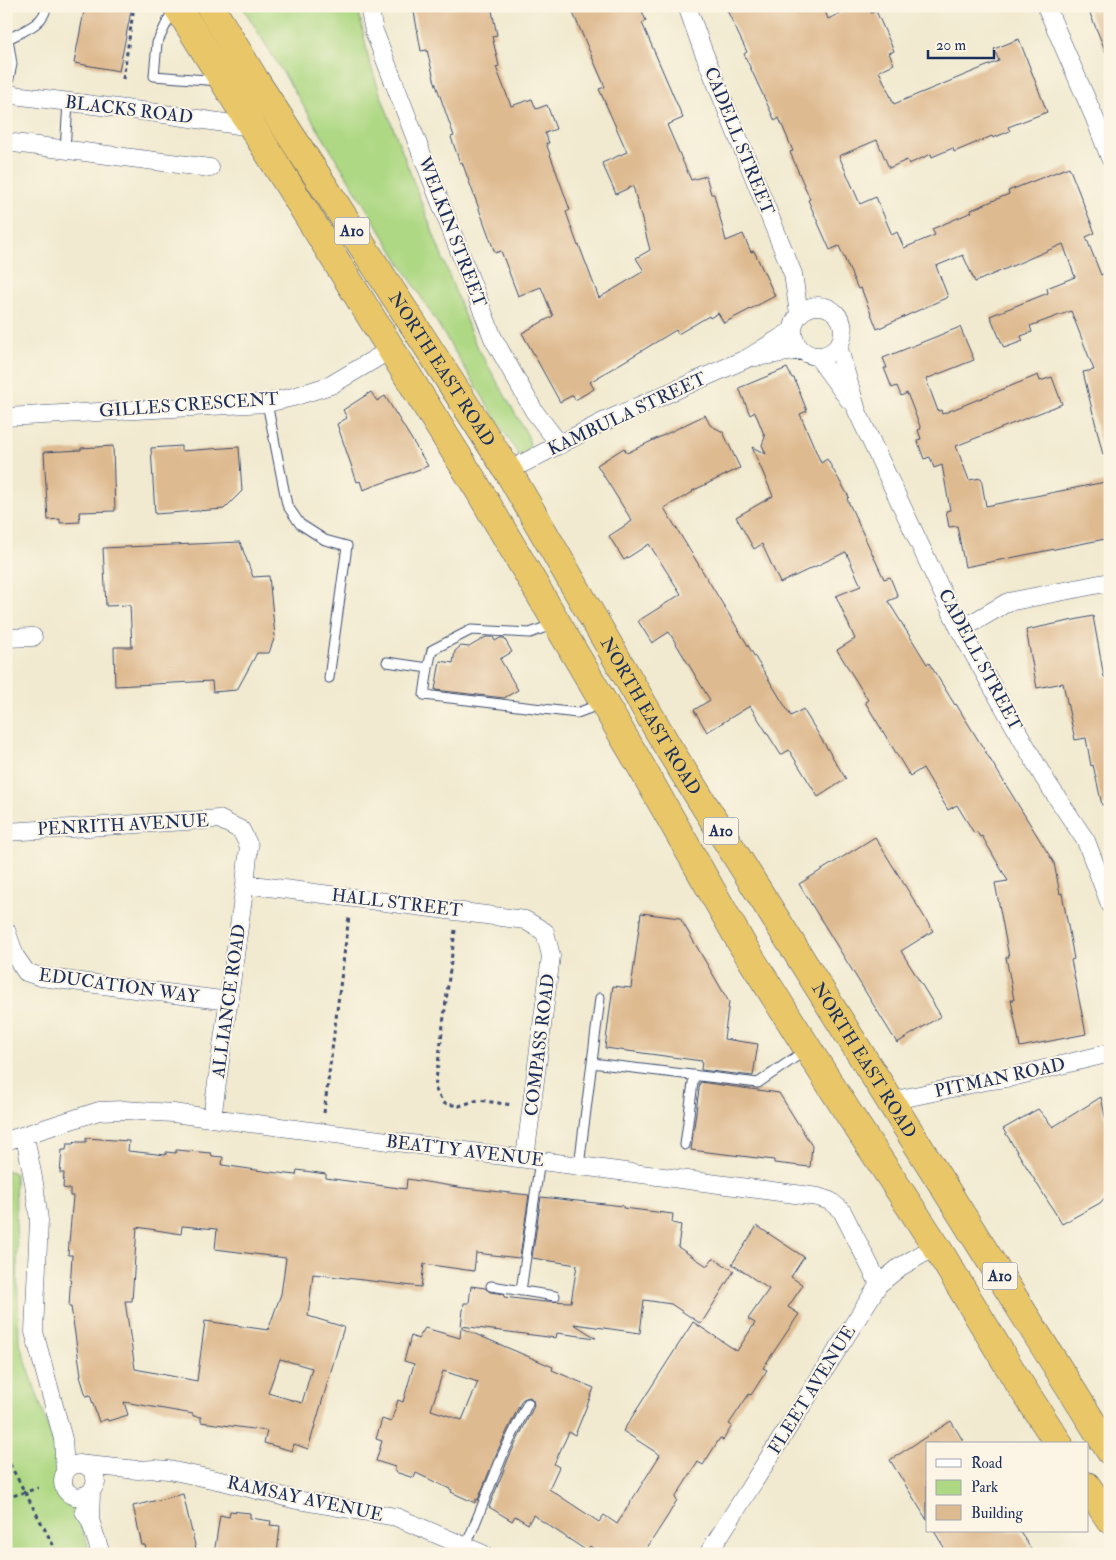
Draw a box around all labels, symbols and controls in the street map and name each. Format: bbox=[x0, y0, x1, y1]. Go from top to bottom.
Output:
scale bar bbox=[928, 28, 995, 60]
text: 20 m bbox=[936, 36, 966, 55]
street label: CADELL STREET bbox=[699, 64, 779, 219]
street label: BLACKS ROAD bbox=[64, 91, 194, 129]
street label: WELKIN STREET bbox=[412, 152, 492, 311]
road number: A10 bbox=[334, 218, 370, 245]
street label: NORTH EAST ROAD bbox=[384, 288, 501, 451]
street label: KAMBULA STREET bbox=[544, 367, 711, 461]
street label: GILLES CRESCENT bbox=[98, 387, 280, 423]
street label: CADELL STREET bbox=[933, 585, 1027, 735]
street label: NORTH EAST ROAD bbox=[595, 633, 706, 799]
street label: PENRITH AVENUE bbox=[37, 809, 209, 841]
road number: A10 bbox=[704, 818, 738, 844]
street label: HALL STREET bbox=[330, 884, 464, 923]
street label: ALLIANCE ROAD bbox=[207, 923, 251, 1080]
street label: EDUCATION WAY bbox=[37, 963, 201, 1009]
street label: COMPASS ROAD bbox=[520, 972, 560, 1118]
street label: NORTH EAST ROAD bbox=[807, 978, 922, 1142]
street label: PITMAN ROAD bbox=[933, 1053, 1067, 1103]
street label: BEATTY AVENUE bbox=[385, 1130, 545, 1172]
road number: A10 bbox=[982, 1262, 1018, 1290]
street label: FLEET AVENUE bbox=[763, 1321, 861, 1459]
legend bbox=[926, 1442, 1088, 1532]
text: Road bbox=[971, 1454, 1003, 1473]
street label: RAMSAY AVENUE bbox=[225, 1471, 385, 1527]
text: Park bbox=[971, 1478, 998, 1497]
text: Building bbox=[971, 1504, 1023, 1523]

